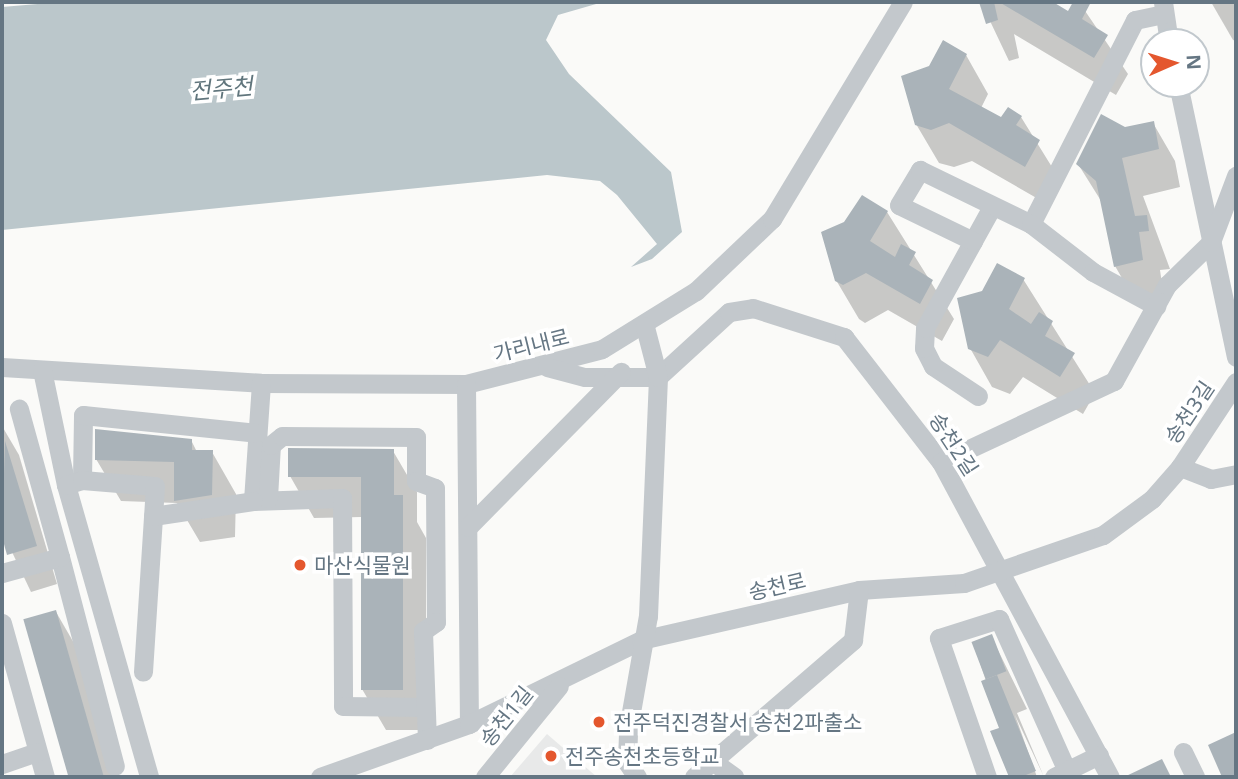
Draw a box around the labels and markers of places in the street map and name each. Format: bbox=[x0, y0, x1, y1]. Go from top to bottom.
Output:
place label: 마산식물원 bbox=[314, 552, 411, 578]
marker: 마산식물원 bbox=[292, 557, 308, 573]
place label: 전주덕진경찰서 송천2파출소 bbox=[613, 709, 862, 735]
marker: 전주덕진경찰서 송천2파출소 bbox=[591, 714, 607, 730]
place label: 전주송천초등학교 bbox=[565, 743, 720, 769]
marker: 전주송천초등학교 bbox=[543, 748, 559, 764]

